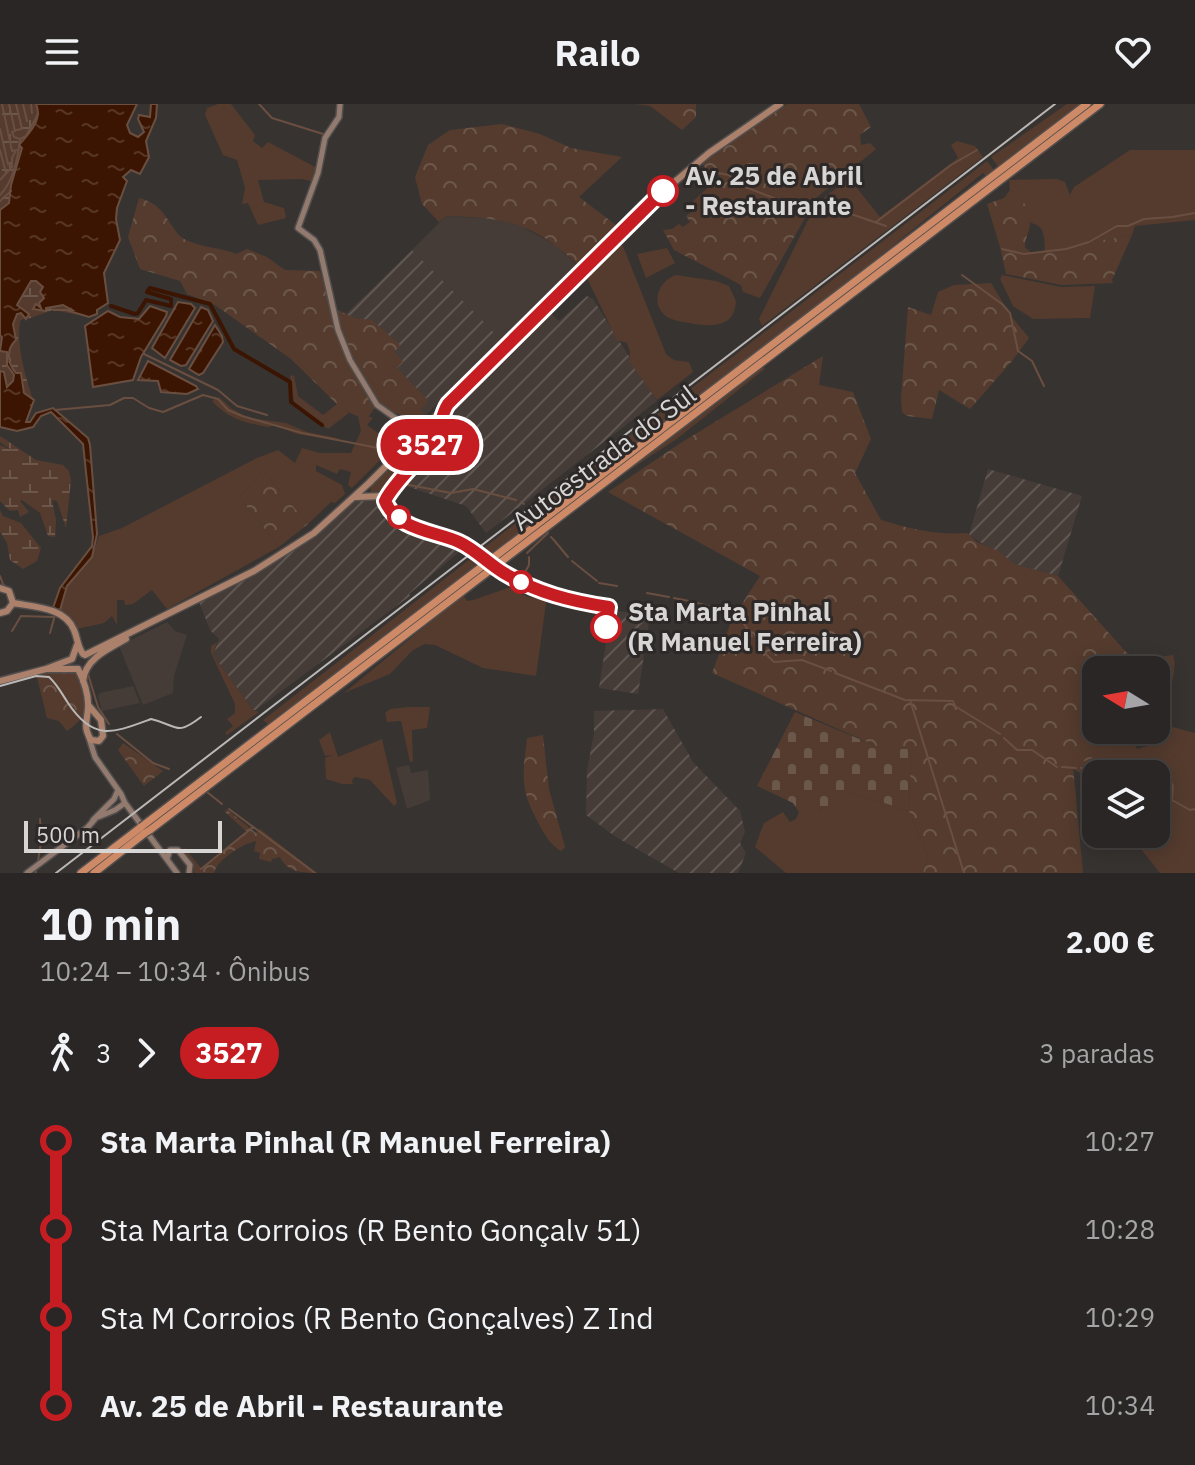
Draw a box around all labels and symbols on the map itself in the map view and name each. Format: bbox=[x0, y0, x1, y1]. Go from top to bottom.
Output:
place label: Av. 25 de Abril - Restaurante bbox=[685, 158, 862, 222]
marker: Av. 25 de Abril - Restaurante bbox=[648, 176, 678, 206]
street label: Autoestrada do Sul bbox=[505, 377, 702, 538]
line badge: 3527 bbox=[374, 419, 486, 471]
unlabelled marker bbox=[388, 506, 410, 528]
unlabelled marker bbox=[510, 571, 532, 593]
place label: Sta Marta Pinhal (R Manuel Ferreira) bbox=[628, 594, 862, 658]
marker: Sta Marta Pinhal (R Manuel Ferreira) bbox=[591, 612, 621, 642]
north arrow bbox=[1082, 656, 1170, 744]
scale bar bbox=[24, 817, 222, 853]

